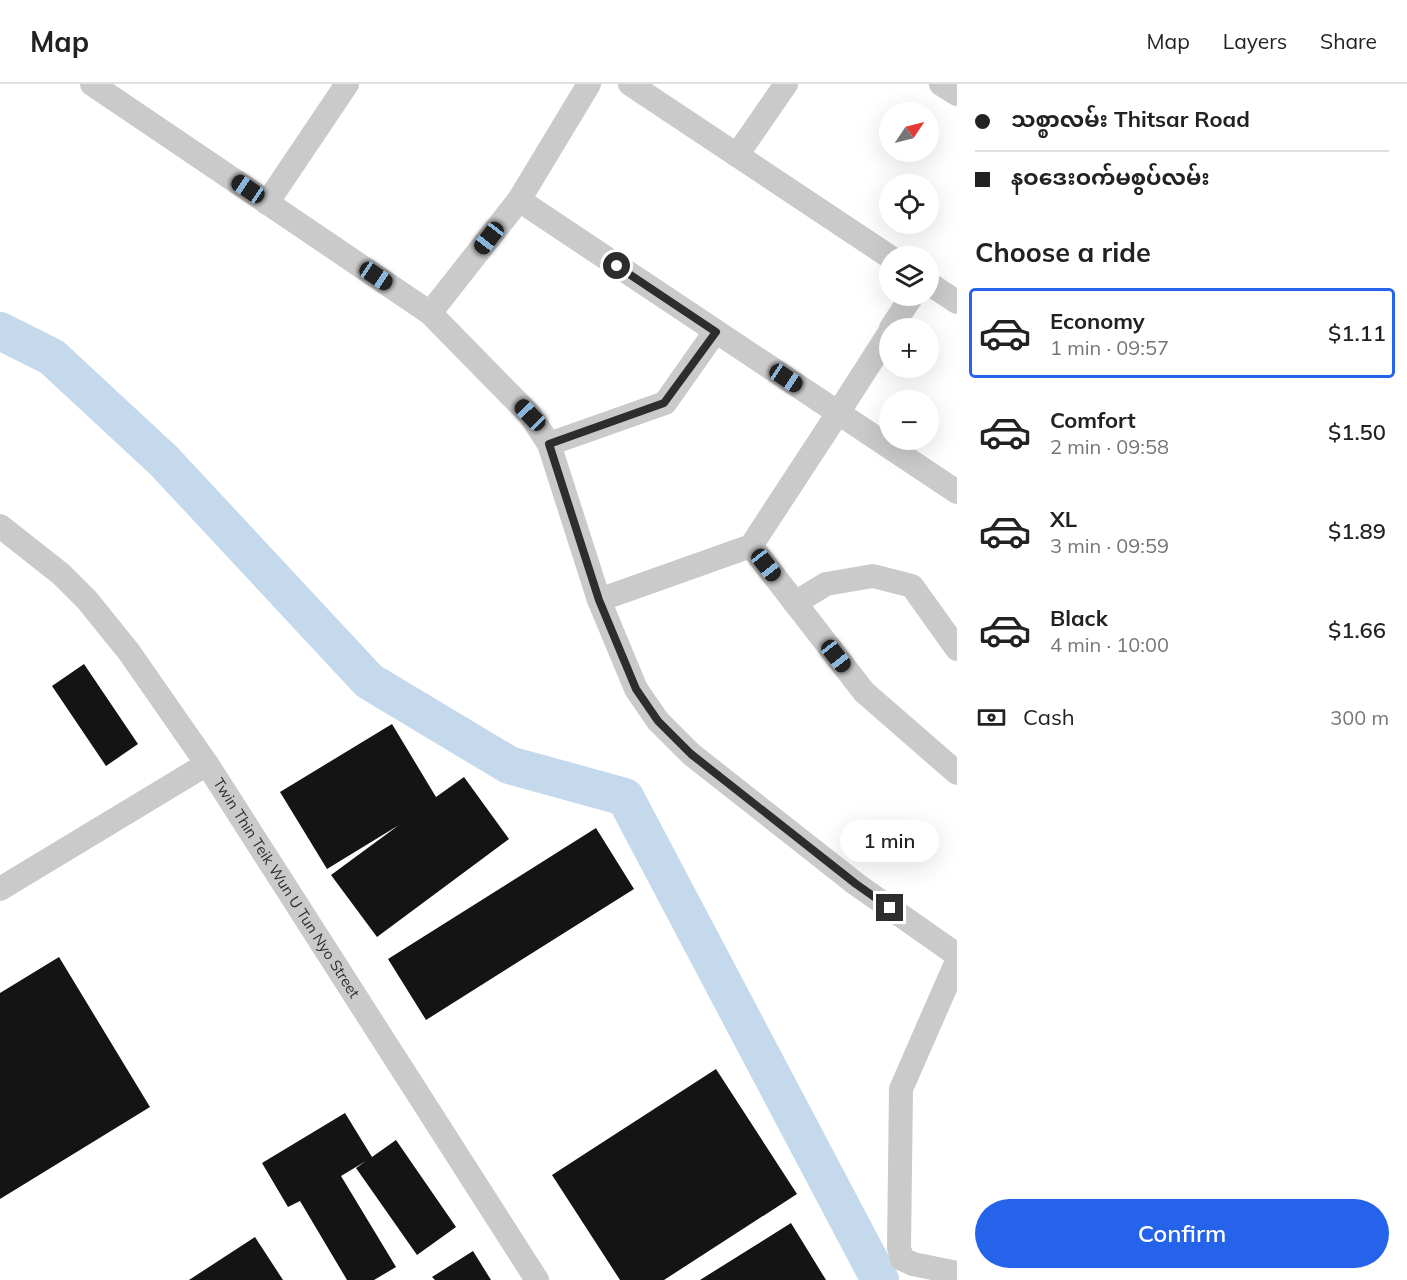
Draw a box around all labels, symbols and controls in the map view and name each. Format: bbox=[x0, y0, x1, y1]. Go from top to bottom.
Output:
text: Map bbox=[30, 24, 89, 59]
text: Map bbox=[1147, 28, 1190, 54]
text: Layers bbox=[1223, 28, 1287, 54]
text: Share bbox=[1320, 28, 1377, 54]
north arrow bbox=[879, 102, 939, 162]
map controls bbox=[879, 102, 939, 450]
text: သစ္စာလမ်း Thitsar Road bbox=[1011, 105, 1250, 133]
text: နဝဒေးဝက်မစွပ်လမ်း bbox=[1011, 163, 1210, 191]
car bbox=[228, 171, 268, 207]
button: locate bbox=[879, 174, 939, 234]
car bbox=[471, 218, 507, 258]
text: Choose a ride bbox=[975, 235, 1151, 269]
button: layers bbox=[879, 246, 939, 306]
route start bbox=[603, 252, 630, 279]
car bbox=[356, 258, 396, 294]
icon: car bbox=[978, 306, 1032, 360]
text: Economy bbox=[1050, 307, 1145, 335]
button: + bbox=[879, 318, 939, 378]
text: $1.11 bbox=[1328, 319, 1386, 347]
text: 1 min · 09:57 bbox=[1050, 335, 1169, 360]
car bbox=[766, 360, 806, 396]
button: − bbox=[879, 390, 939, 450]
car bbox=[511, 396, 549, 434]
icon: car bbox=[978, 405, 1032, 459]
text: Comfort bbox=[1050, 406, 1136, 434]
text: $1.50 bbox=[1328, 418, 1386, 446]
text: 2 min · 09:58 bbox=[1050, 434, 1169, 459]
icon: car bbox=[978, 504, 1032, 558]
text: XL bbox=[1050, 505, 1077, 533]
text: $1.89 bbox=[1328, 517, 1386, 545]
text: 3 min · 09:59 bbox=[1050, 533, 1169, 558]
car bbox=[748, 545, 784, 585]
icon: car bbox=[978, 603, 1032, 657]
text: Black bbox=[1050, 604, 1108, 632]
text: $1.66 bbox=[1328, 616, 1386, 644]
text: 4 min · 10:00 bbox=[1050, 632, 1169, 657]
car bbox=[818, 636, 854, 676]
icon: cash bbox=[975, 701, 1008, 734]
text: Cash bbox=[1023, 703, 1075, 731]
text: 300 m bbox=[1330, 705, 1389, 730]
street label: Twin Thin Teik Wun U Tun Nyo Street bbox=[209, 774, 364, 1001]
callout: 1 min bbox=[840, 821, 940, 863]
text: 1 min bbox=[864, 828, 915, 853]
route end bbox=[876, 894, 903, 921]
button: Confirm bbox=[975, 1199, 1389, 1268]

